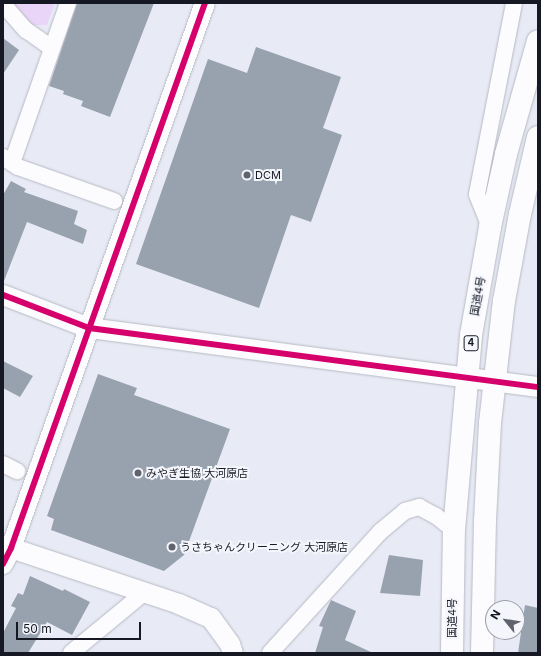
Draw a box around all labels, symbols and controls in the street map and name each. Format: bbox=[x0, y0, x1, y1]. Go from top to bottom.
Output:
place label: DCM bbox=[255, 168, 281, 182]
marker: DCM bbox=[242, 170, 252, 180]
street label: 国道4号 bbox=[468, 275, 488, 317]
road number: 4 bbox=[463, 335, 479, 351]
place label: みやぎ生協 大河原店 bbox=[146, 466, 248, 480]
marker: みやぎ生協 大河原店 bbox=[133, 468, 143, 478]
place label: うさちゃんクリーニング 大河原店 bbox=[180, 540, 348, 554]
marker: うさちゃんクリーニング 大河原店 bbox=[167, 542, 177, 552]
street label: 国道4号 bbox=[445, 598, 459, 638]
north arrow bbox=[485, 600, 525, 640]
text: N bbox=[487, 607, 504, 622]
scale bar bbox=[18, 614, 143, 640]
text: 50 m bbox=[23, 621, 52, 636]

